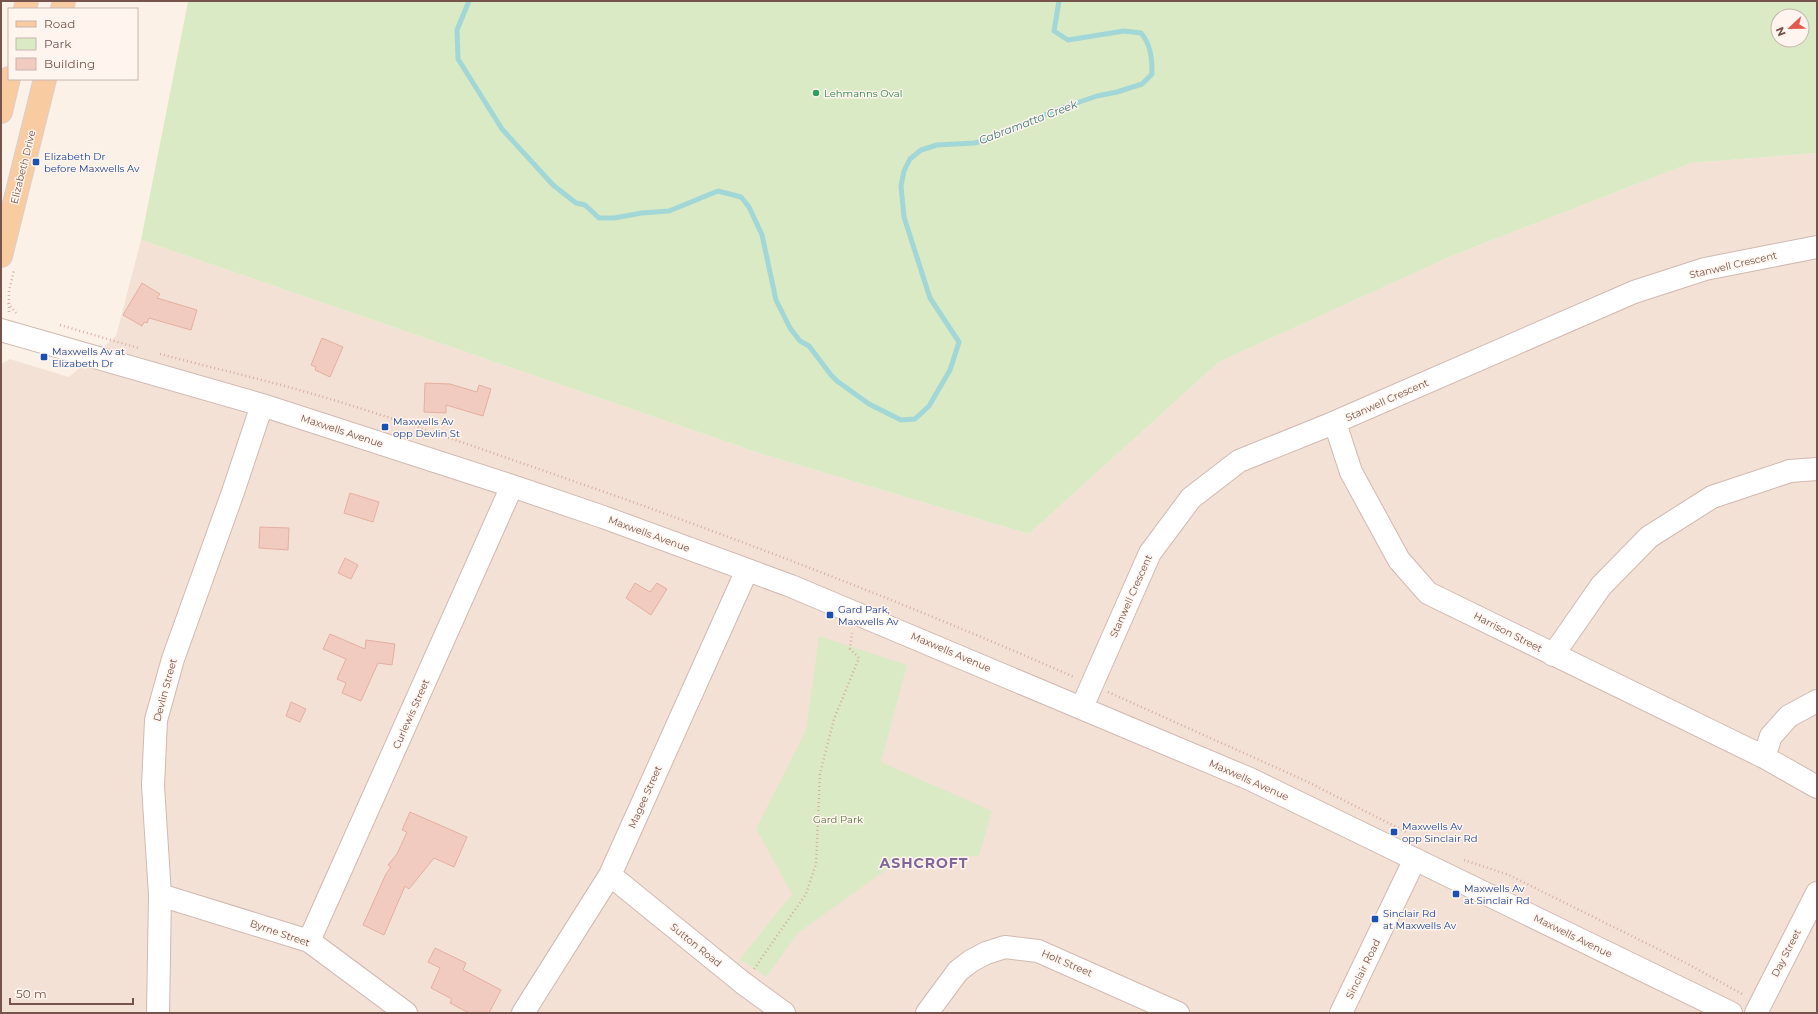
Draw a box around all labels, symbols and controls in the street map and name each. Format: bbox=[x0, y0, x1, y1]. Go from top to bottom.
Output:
legend bbox=[8, 8, 138, 80]
north arrow bbox=[1770, 8, 1810, 48]
text: Road bbox=[44, 16, 75, 31]
text: N bbox=[1773, 25, 1789, 38]
text: Park bbox=[44, 36, 72, 51]
text: Building bbox=[44, 56, 95, 71]
place label: Lehmanns Oval bbox=[824, 87, 902, 100]
marker: Lehmanns Oval bbox=[811, 88, 821, 98]
water label: Cabramatta Creek bbox=[977, 97, 1080, 147]
street label: Elizabeth Drive bbox=[8, 129, 38, 205]
place label: Elizabeth Dr before Maxwells Av bbox=[44, 150, 140, 175]
marker: Elizabeth Dr before Maxwells Av bbox=[31, 157, 41, 167]
street label: Stanwell Crescent bbox=[1688, 249, 1778, 281]
place label: Maxwells Av at Elizabeth Dr bbox=[52, 345, 125, 370]
marker: Maxwells Av at Elizabeth Dr bbox=[39, 352, 49, 362]
street label: Stanwell Crescent bbox=[1343, 376, 1431, 424]
street label: Maxwells Avenue bbox=[299, 412, 385, 450]
place label: Maxwells Av opp Devlin St bbox=[393, 415, 460, 440]
marker: Maxwells Av opp Devlin St bbox=[380, 422, 390, 432]
street label: Maxwells Avenue bbox=[606, 513, 692, 555]
street label: Stanwell Crescent bbox=[1107, 552, 1155, 640]
place label: Gard Park, Maxwells Av bbox=[838, 603, 899, 628]
street label: Harrison Street bbox=[1471, 609, 1545, 655]
marker: Gard Park, Maxwells Av bbox=[825, 610, 835, 620]
street label: Maxwells Avenue bbox=[909, 629, 993, 675]
street label: Devlin Street bbox=[150, 657, 180, 723]
street label: Curlewis Street bbox=[390, 677, 432, 751]
street label: Maxwells Avenue bbox=[1207, 757, 1291, 803]
street label: Magee Street bbox=[625, 764, 665, 830]
park label: Gard Park bbox=[813, 813, 863, 826]
place label: Maxwells Av opp Sinclair Rd bbox=[1402, 820, 1478, 845]
marker: Maxwells Av opp Sinclair Rd bbox=[1389, 827, 1399, 837]
district label: ASHCROFT bbox=[879, 854, 968, 872]
place label: Maxwells Av at Sinclair Rd bbox=[1464, 882, 1530, 907]
marker: Maxwells Av at Sinclair Rd bbox=[1451, 889, 1461, 899]
place label: Sinclair Rd at Maxwells Av bbox=[1383, 907, 1457, 932]
street label: Maxwells Avenue bbox=[1532, 911, 1614, 961]
marker: Sinclair Rd at Maxwells Av bbox=[1370, 914, 1380, 924]
street label: Byrne Street bbox=[248, 917, 312, 949]
street label: Sutton Road bbox=[668, 920, 724, 970]
street label: Day Street bbox=[1768, 927, 1804, 979]
street label: Sinclair Road bbox=[1343, 937, 1383, 1001]
street label: Holt Street bbox=[1040, 946, 1094, 980]
scale bar bbox=[10, 980, 133, 1006]
text: 50 m bbox=[16, 986, 47, 1001]

